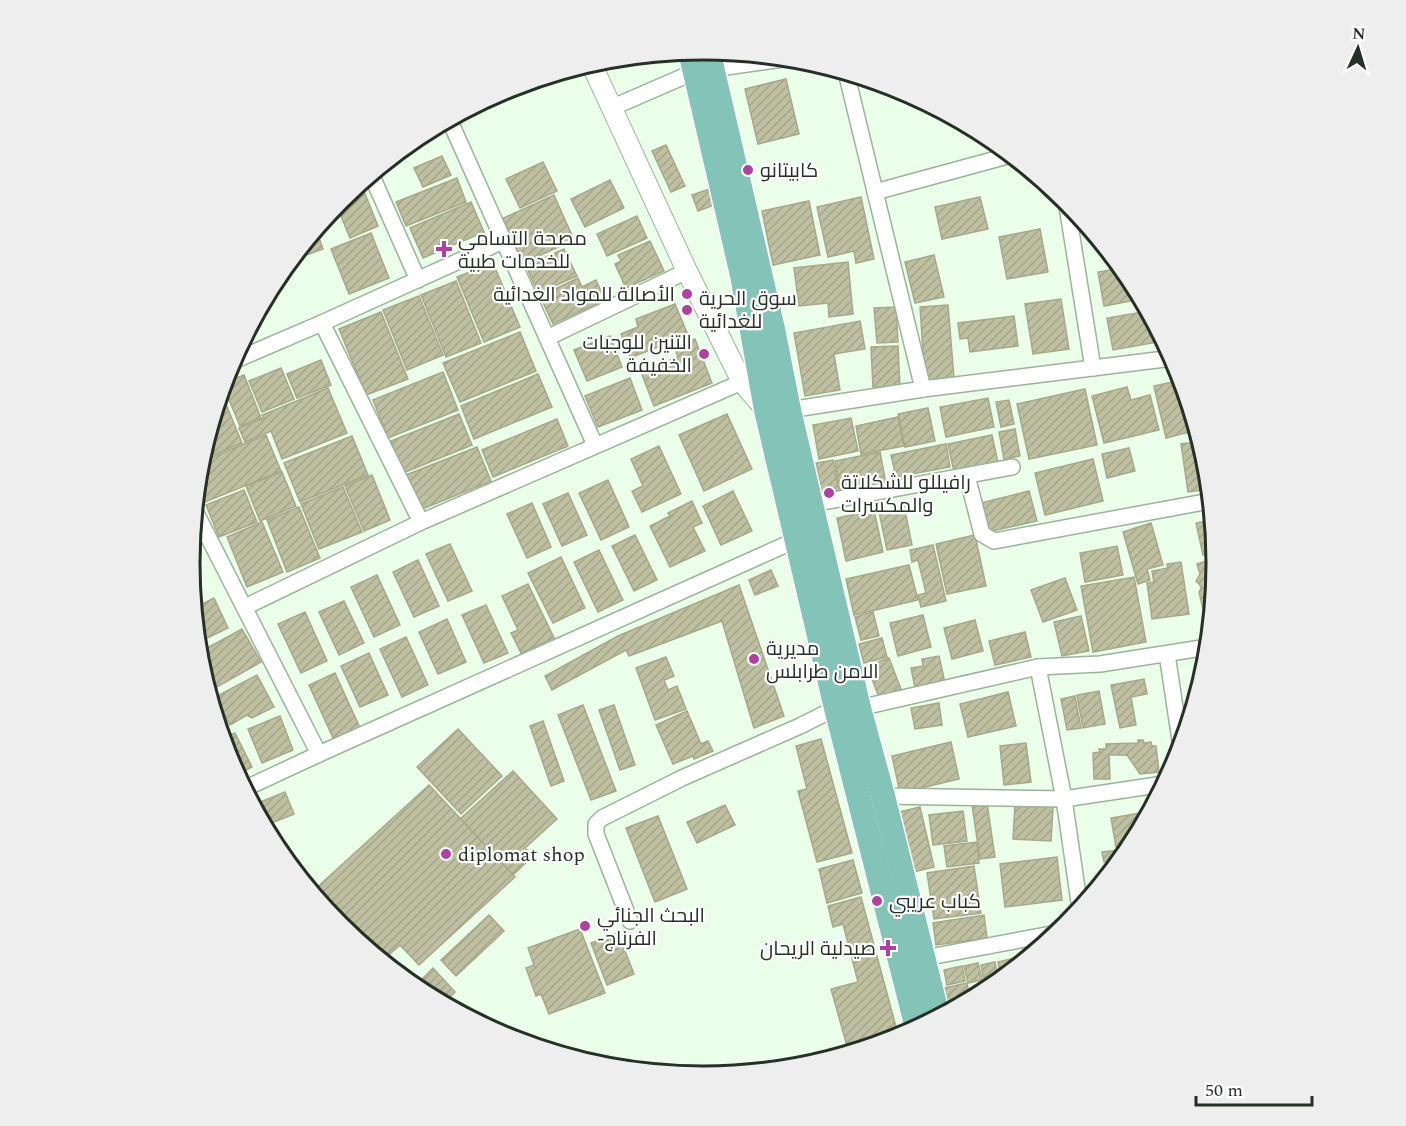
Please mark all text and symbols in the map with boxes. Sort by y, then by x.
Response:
north arrow [1328,18,1388,78]
text: N [1352,22,1366,46]
place label: كابيتانو [760,156,818,186]
marker: كابيتانو [741,163,755,177]
place label: مصحة التسامي للخدمات طبية [458,224,587,277]
marker: مصحة التسامي للخدمات طبية [435,240,453,258]
place label: الأصالة للمواد الغدائية [493,280,675,310]
place label: سوق الحرية للغدائية [699,284,797,337]
marker: الأصالة للمواد الغدائية [680,287,694,301]
marker: سوق الحرية للغدائية [680,303,694,317]
place label: التنين للوجبات الخفيفة [583,328,692,381]
marker: التنين للوجبات الخفيفة [697,347,711,361]
place label: رافيللو للشكلاتة والمكسرات [841,468,971,521]
marker: رافيللو للشكلاتة والمكسرات [822,486,836,500]
place label: مديرية الامن طرابلس [766,634,879,687]
marker: مديرية الامن طرابلس [747,652,761,666]
place label: diplomat shop [458,840,585,870]
marker: diplomat shop [439,847,453,861]
place label: كباب عريبي [889,887,981,917]
marker: كباب عريبي [870,894,884,908]
place label: البحث الجنائي -الفرناج [597,901,705,954]
marker: البحث الجنائي -الفرناج [578,919,592,933]
place label: صيدلية الريحان [760,934,876,964]
marker: صيدلية الريحان [881,941,895,955]
scale bar [1196,1069,1312,1107]
text: 50 m [1205,1077,1243,1104]

